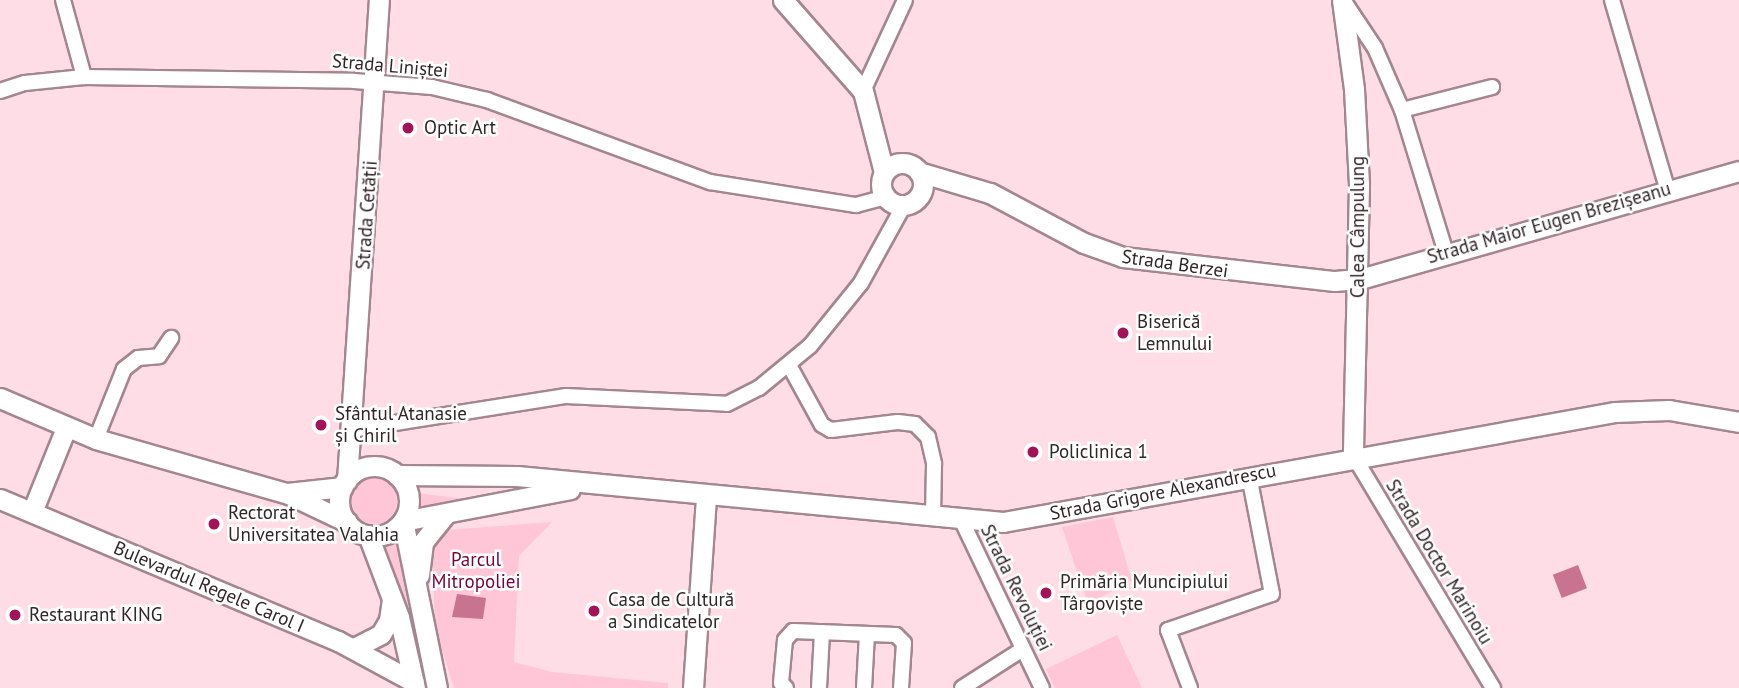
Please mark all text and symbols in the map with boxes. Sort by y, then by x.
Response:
street label: Strada Liniștei [331,50,449,82]
place label: Optic Art [424,117,497,139]
marker: Optic Art [398,118,418,138]
street label: Calea Câmpulung [1347,156,1369,298]
street label: Strada Cetății [352,160,382,270]
street label: Strada Maior Eugen Brezișeanu [1425,177,1673,269]
street label: Strada Berzei [1120,245,1230,283]
place label: Biserică Lemnului [1137,311,1212,355]
marker: Biserică Lemnului [1115,325,1131,341]
place label: Sfântul Atanasie și Chiril [335,403,468,447]
marker: Sfântul Atanasie și Chiril [313,417,329,433]
place label: Policlinica 1 [1049,441,1148,463]
marker: Policlinica 1 [1023,442,1043,462]
street label: Strada Grigore Alexandrescu [1048,459,1278,525]
street label: Strada Doctor Marinoiu [1381,475,1497,649]
place label: Rectorat Universitatea Valahia [228,502,399,546]
marker: Rectorat Universitatea Valahia [206,516,222,532]
street label: Strada Revoluției [976,521,1056,655]
street label: Bulevardul Regele Carol I [110,536,308,638]
park label: Parcul Mitropoliei [431,549,521,593]
place label: Primăria Muncipiului Târgoviște [1060,571,1228,615]
marker: Primăria Muncipiului Târgoviște [1038,585,1054,601]
place label: Casa de Cultură a Sindicatelor [608,589,734,633]
marker: Casa de Cultură a Sindicatelor [586,603,602,619]
place label: Restaurant KING [29,604,162,626]
marker: Restaurant KING [7,607,23,623]

